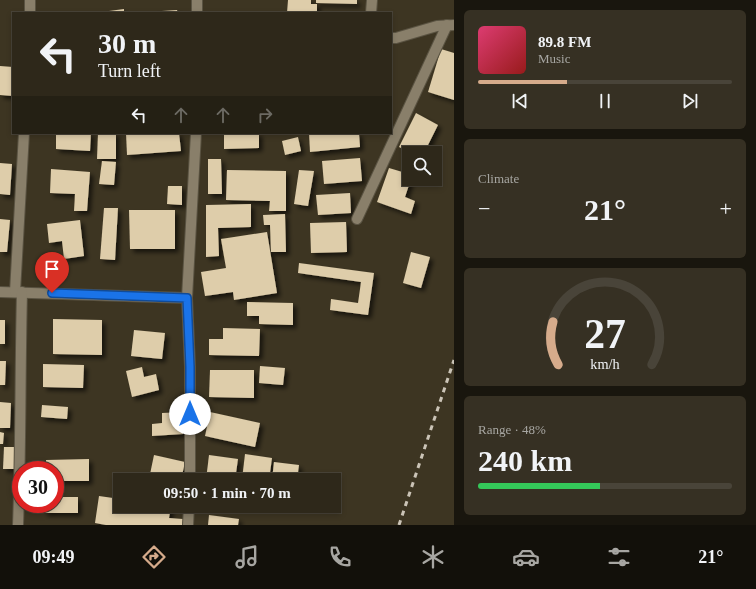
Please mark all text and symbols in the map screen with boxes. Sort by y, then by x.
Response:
icon: left [32,28,84,80]
text: 30 m [98,28,156,59]
text: 89.8 FM [538,34,591,50]
text: Music [538,51,571,66]
text: Turn left [98,61,161,81]
icon: previous [509,90,531,112]
icon: pause [594,90,616,112]
icon: next [679,90,701,112]
icon: left [128,104,150,126]
icon: ahead [170,104,192,126]
icon: ahead [212,104,234,126]
icon: right [254,104,276,126]
map controls [402,146,442,186]
button: search [402,146,442,186]
text: Climate [478,171,519,186]
text: 21° [584,193,626,226]
text: − [478,196,490,221]
text: + [720,196,732,221]
pin [35,252,69,293]
icon: arrive [41,258,63,280]
text: 27 [584,311,626,357]
text: km/h [590,355,620,371]
position arrow [169,393,211,435]
text: Range · 48% [478,422,546,437]
text: 240 km [478,444,572,477]
speed limit sign: 30 [12,461,64,513]
text: 09:50 · 1 min · 70 m [163,485,291,501]
icon: directions [140,543,168,571]
icon: music [233,543,261,571]
icon: phone [326,543,354,571]
icon: climate [419,543,447,571]
icon: car [512,543,540,571]
icon: filters [605,543,633,571]
text: 09:49 [33,547,75,567]
text: 21° [698,547,723,567]

